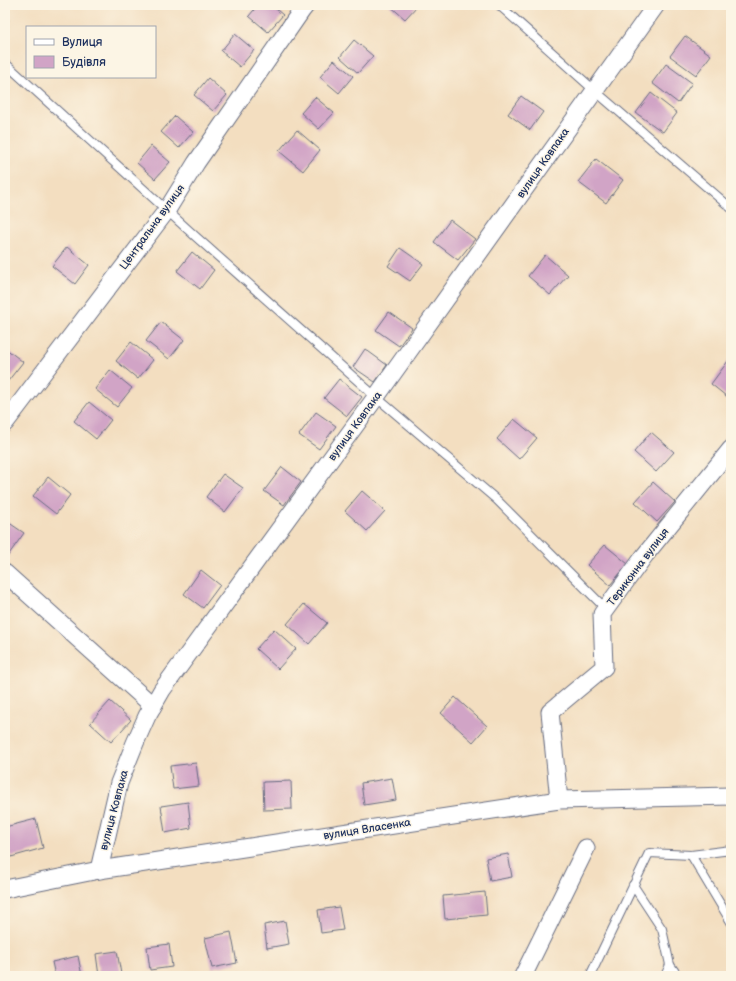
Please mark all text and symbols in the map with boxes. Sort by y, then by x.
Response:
legend [26,26,156,78]
text: Вулиця [62,35,103,50]
text: Будівля [62,55,106,70]
street label: вулиця Ковпака [514,125,572,200]
street label: Центральна вулиця [117,182,187,272]
street label: вулиця Ковпака [326,388,385,463]
street label: Териконна вулиця [605,526,671,608]
street label: вулиця Ковпака [97,768,131,851]
street label: вулиця Власенка [322,816,412,842]

